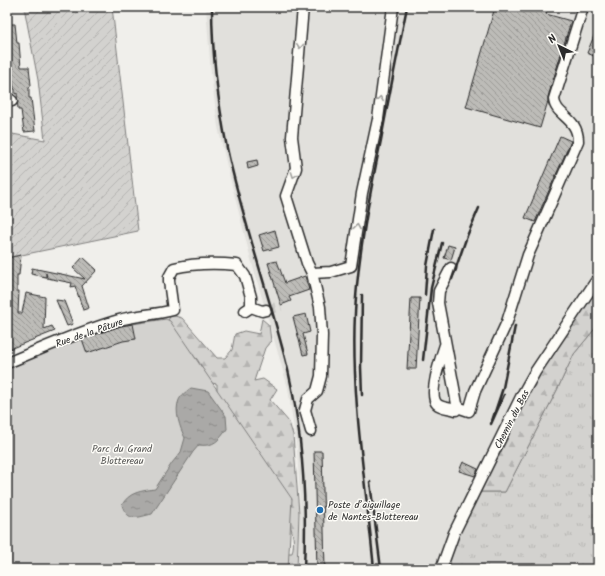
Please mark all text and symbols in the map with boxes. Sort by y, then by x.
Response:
north arrow [539,26,579,66]
text: N [544,30,562,48]
one-way arrow [295,43,304,49]
one-way arrow [375,96,384,102]
one-way arrow [290,171,298,178]
one-way arrow [352,224,361,230]
street label: Rue de la Pâture [53,314,126,352]
street label: Chemin du Bas [490,386,534,452]
park label: Parc du Grand Blottereau [92,441,153,469]
place label: Poste d’aiguillage de Nantes-Blottereau [328,497,419,525]
marker: Poste d’aiguillage de Nantes-Blottereau [315,505,325,515]

